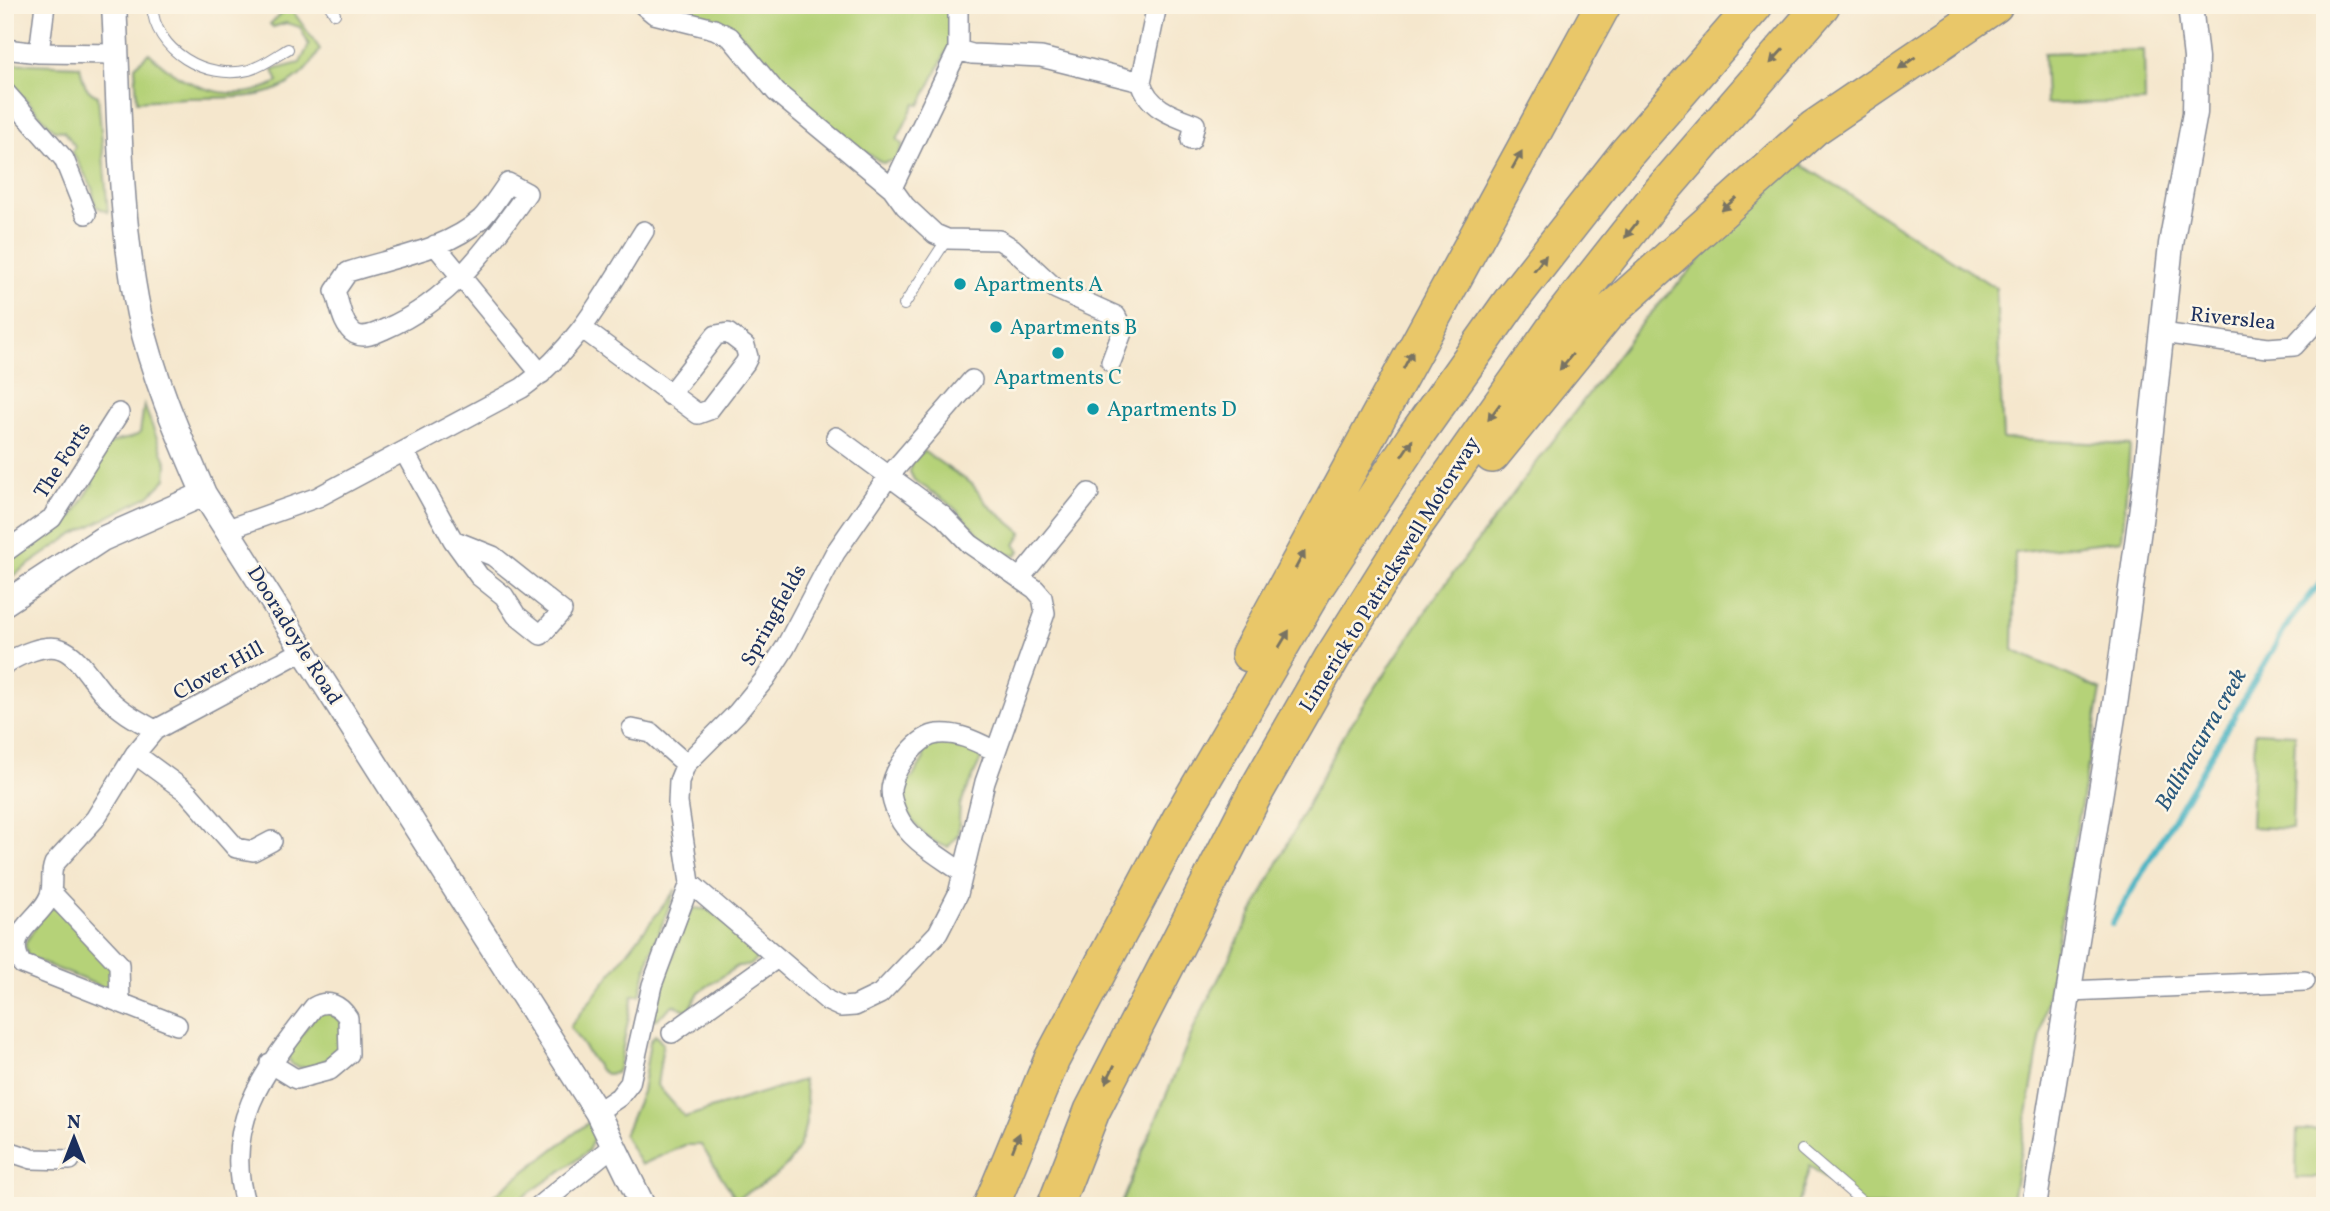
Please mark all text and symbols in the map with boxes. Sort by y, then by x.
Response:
one-way arrow [1769,47,1785,64]
one-way arrow [1898,56,1917,69]
one-way arrow [1511,150,1523,170]
one-way arrow [1720,196,1738,212]
one-way arrow [1624,221,1638,239]
one-way arrow [1533,255,1548,273]
place label: Apartments A [974,271,1103,300]
marker: Apartments A [952,276,968,292]
street label: Riverslea [2189,301,2277,338]
place label: Apartments B [1010,314,1137,343]
marker: Apartments B [988,319,1004,335]
marker: Apartments C [1050,345,1066,361]
one-way arrow [1402,350,1414,369]
one-way arrow [1559,353,1574,371]
place label: Apartments C [994,364,1122,393]
place label: Apartments D [1107,396,1237,425]
marker: Apartments D [1085,401,1101,417]
one-way arrow [1487,403,1501,421]
street label: The Forts [28,417,99,505]
street label: Limerick to Patrickswell Motorway [1293,431,1488,718]
one-way arrow [1400,439,1414,457]
one-way arrow [1294,550,1306,570]
street label: Springfields [734,560,814,672]
street label: Dooradoyle Road [239,561,348,711]
one-way arrow [1278,630,1291,649]
street label: Clover Hill [168,635,269,708]
water label: Ballinacurra creek [2148,662,2256,817]
one-way arrow [1105,1065,1117,1085]
north arrow [38,1102,108,1172]
text: N [67,1110,81,1136]
one-way arrow [1010,1131,1021,1152]

